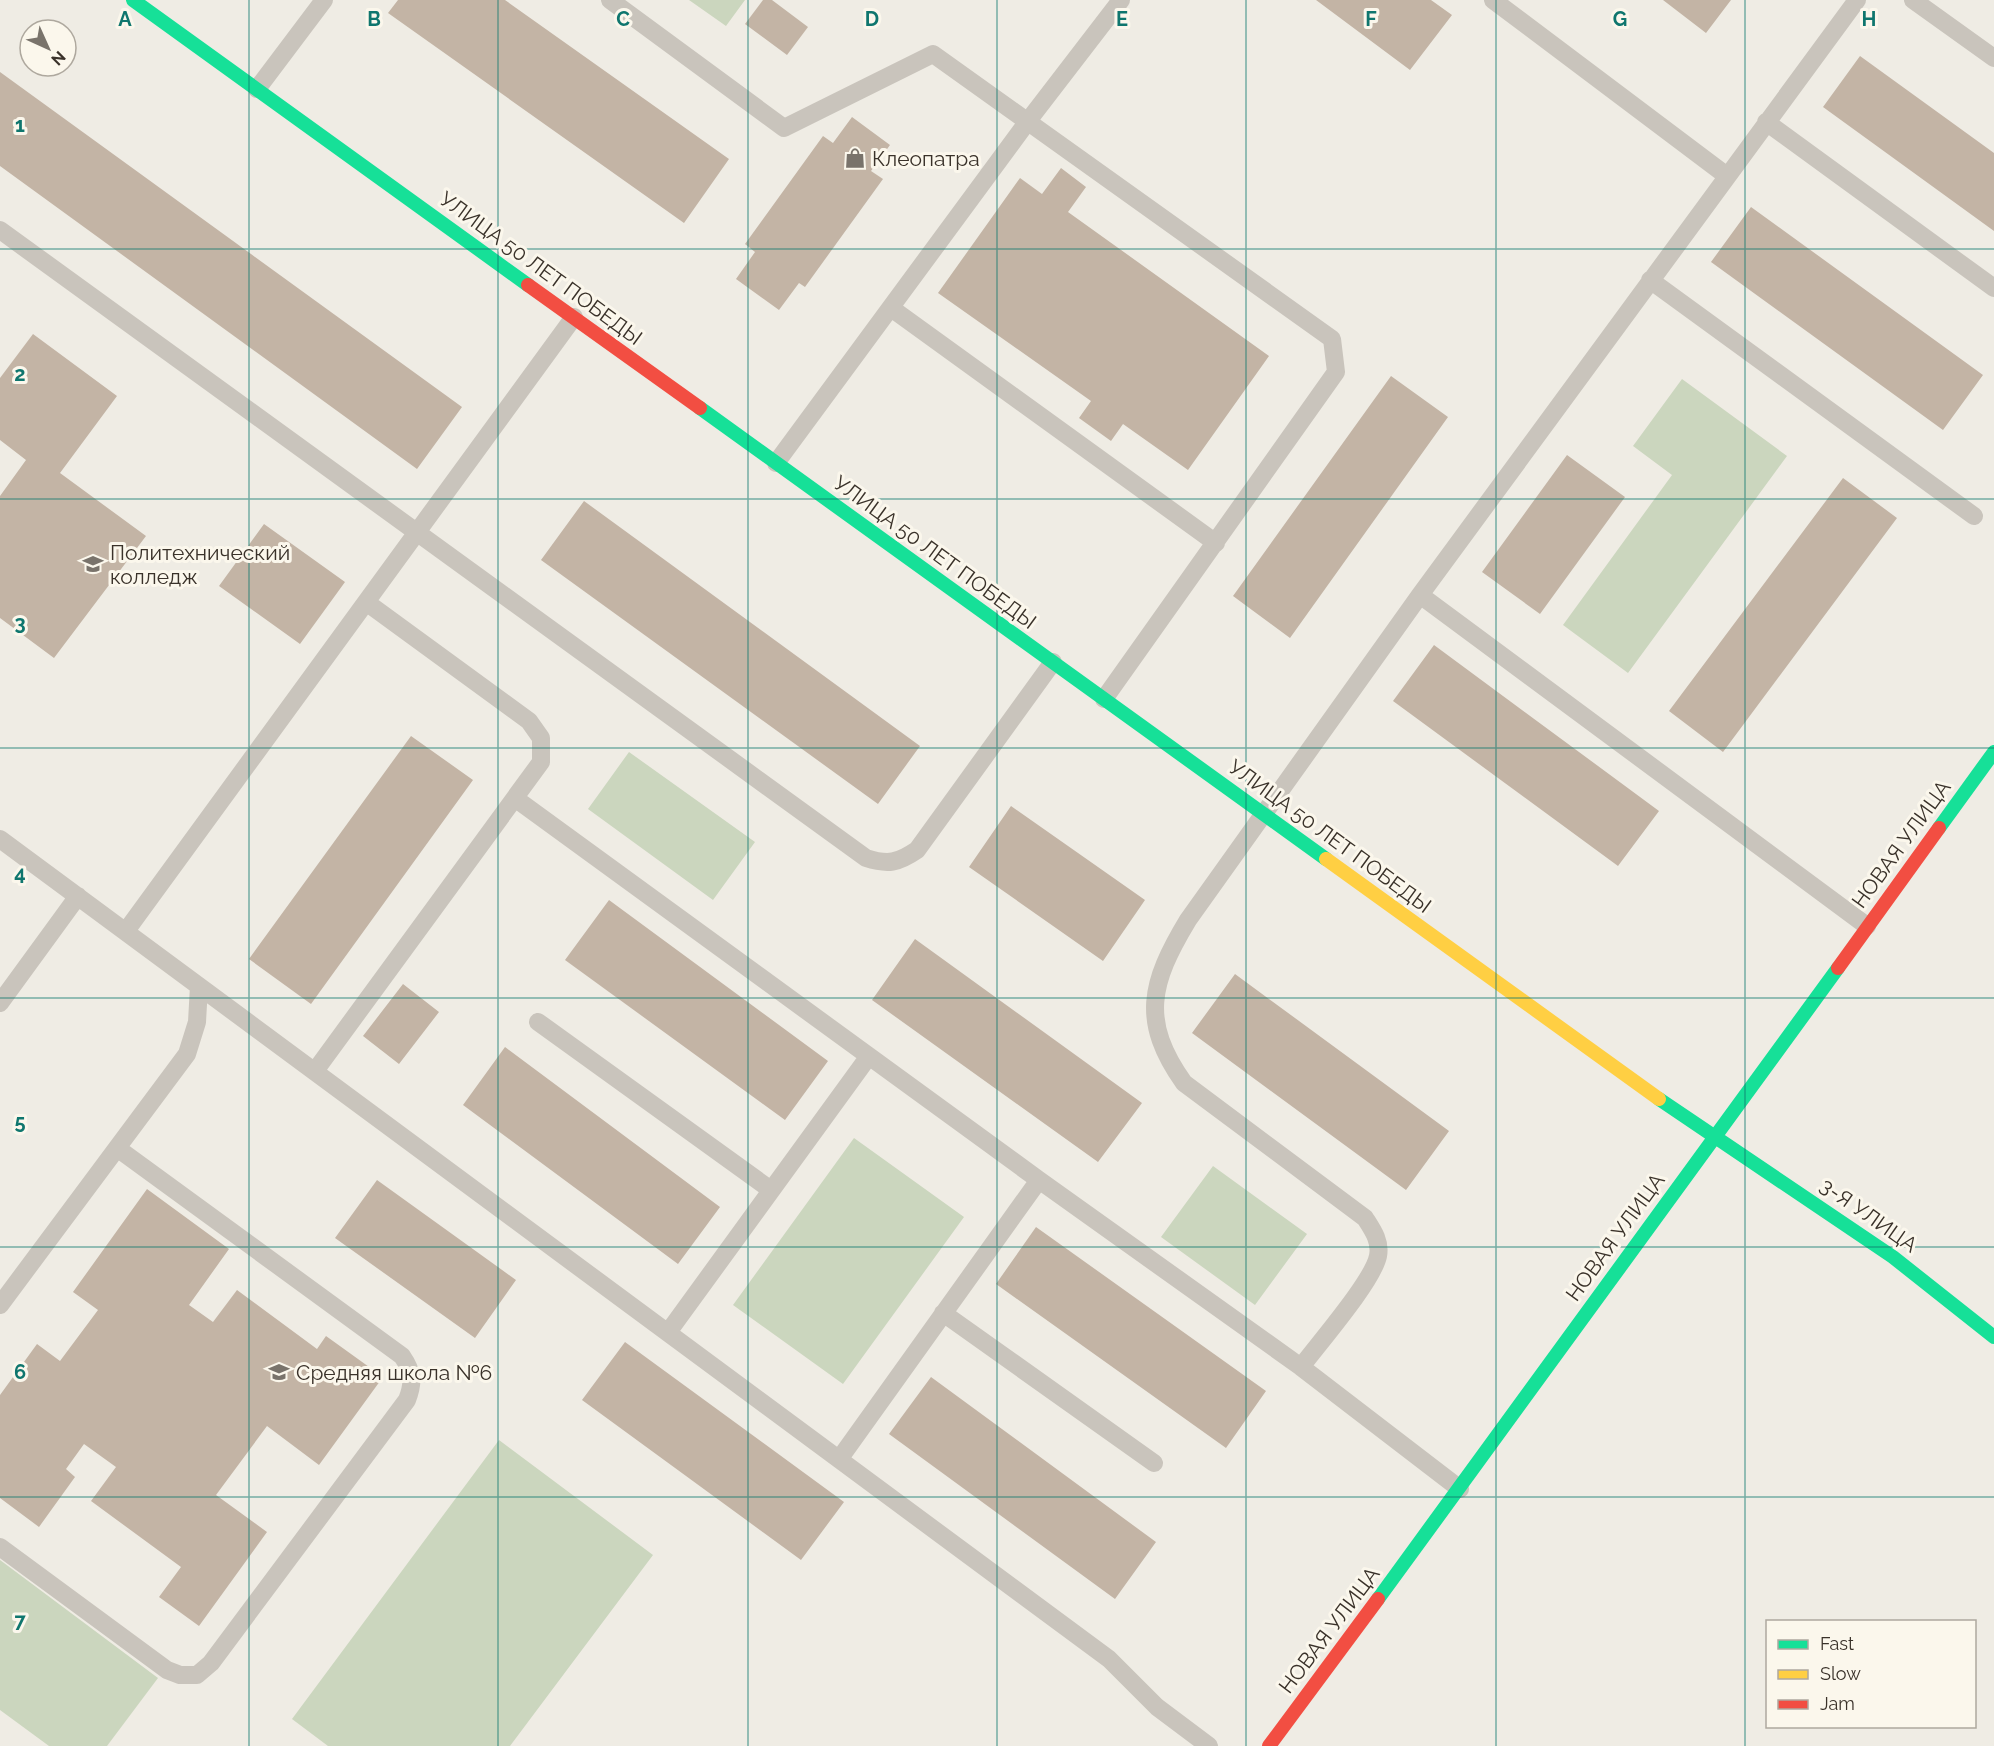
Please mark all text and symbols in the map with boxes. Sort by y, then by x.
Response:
text: A [118,7,132,31]
text: B [367,7,381,31]
text: C [616,7,630,31]
text: D [865,7,879,31]
text: E [1116,7,1128,31]
text: F [1365,7,1377,31]
text: G [1613,7,1627,31]
text: H [1862,7,1876,31]
north arrow [18,18,78,78]
text: N [47,47,69,69]
text: 1 [15,113,25,137]
shop icon: Клеопатра [843,146,867,170]
place label: Клеопатра [872,146,980,171]
street label: УЛИЦА 50 ЛЕТ ПОБЕДЫ [435,186,647,350]
text: 2 [14,362,26,386]
street label: УЛИЦА 50 ЛЕТ ПОБЕДЫ [829,470,1041,634]
place label: Политехнический колледж [110,540,290,589]
school or university icon: Политехнический колледж [81,552,105,576]
text: 3 [14,611,26,635]
street label: УЛИЦА 50 ЛЕТ ПОБЕДЫ [1224,754,1436,918]
street label: НОВАЯ УЛИЦА [1846,775,1956,913]
text: 4 [14,861,26,885]
text: 5 [14,1110,26,1134]
street label: НОВАЯ УЛИЦА [1560,1168,1670,1306]
street label: 3-Я УЛИЦА [1816,1172,1922,1258]
text: 6 [14,1360,26,1384]
school or university icon: Средняя школа №6 [267,1360,291,1384]
place label: Средняя школа №6 [296,1360,492,1385]
street label: НОВАЯ УЛИЦА [1273,1562,1385,1698]
text: 7 [14,1609,26,1633]
legend [1766,1620,1976,1728]
text: Fast [1820,1633,1854,1654]
text: Slow [1820,1663,1861,1684]
text: Jam [1820,1693,1855,1714]

